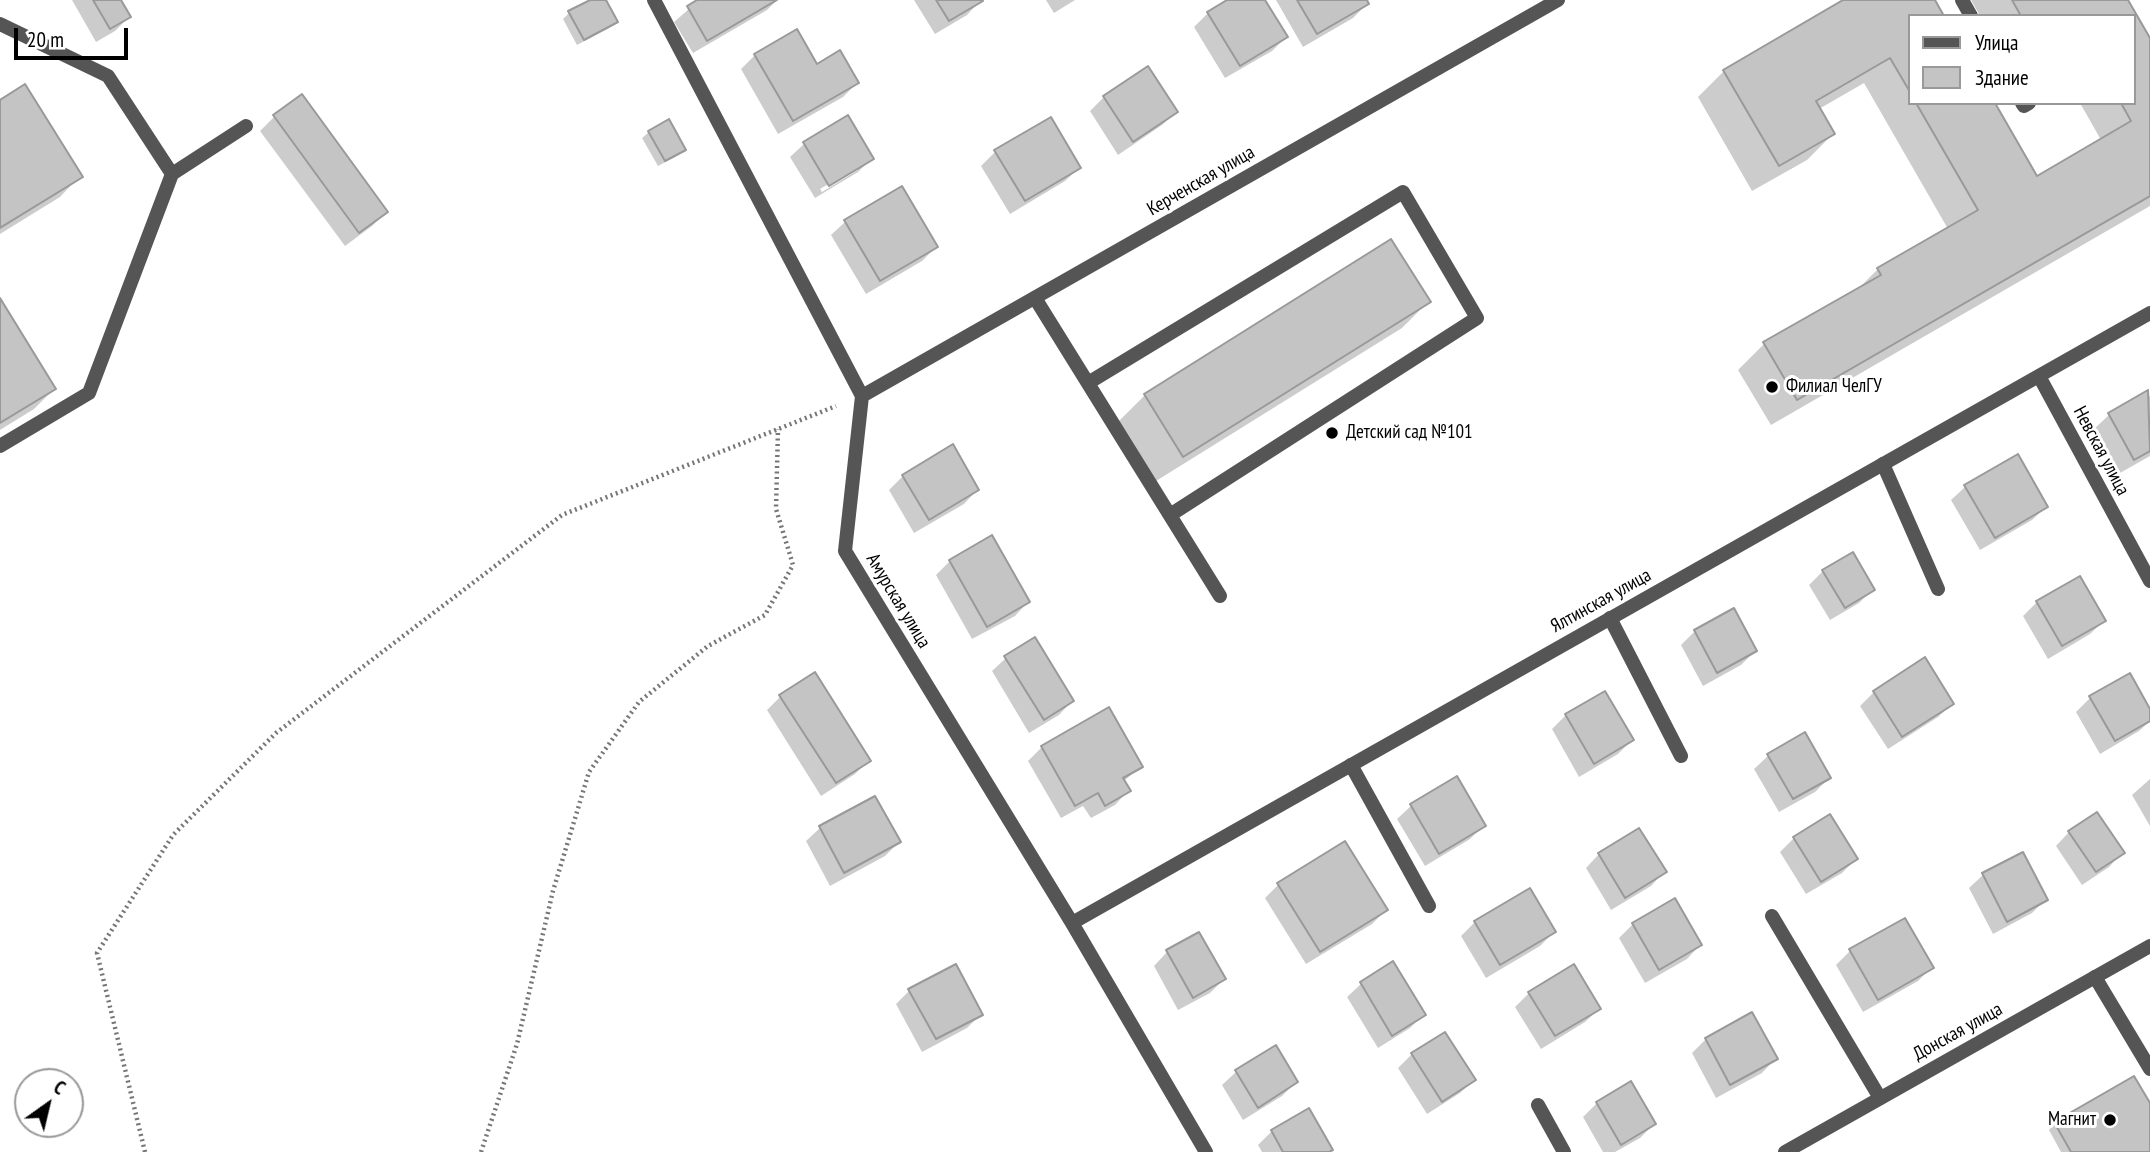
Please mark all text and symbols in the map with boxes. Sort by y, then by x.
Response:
scale bar [18,14,131,58]
legend [1909,14,2136,105]
text: 20 m [27,26,64,53]
text: Улица [1975,29,2018,56]
text: Здание [1975,64,2029,91]
street label: Керченская улица [1143,141,1259,221]
place label: Филиал ЧелГУ [1786,376,1882,398]
marker: Филиал ЧелГУ [1764,379,1780,395]
street label: Невская улица [2068,402,2134,500]
place label: Детский сад №101 [1346,422,1473,444]
marker: Детский сад №101 [1324,425,1340,441]
street label: Амурская улица [861,550,935,652]
street label: Ялтинская улица [1547,564,1655,638]
street label: Донская улица [1909,998,2007,1066]
north arrow [14,1068,84,1138]
text: С [49,1075,70,1100]
place label: Магнит [2048,1109,2096,1131]
marker: Магнит [2102,1112,2118,1128]

